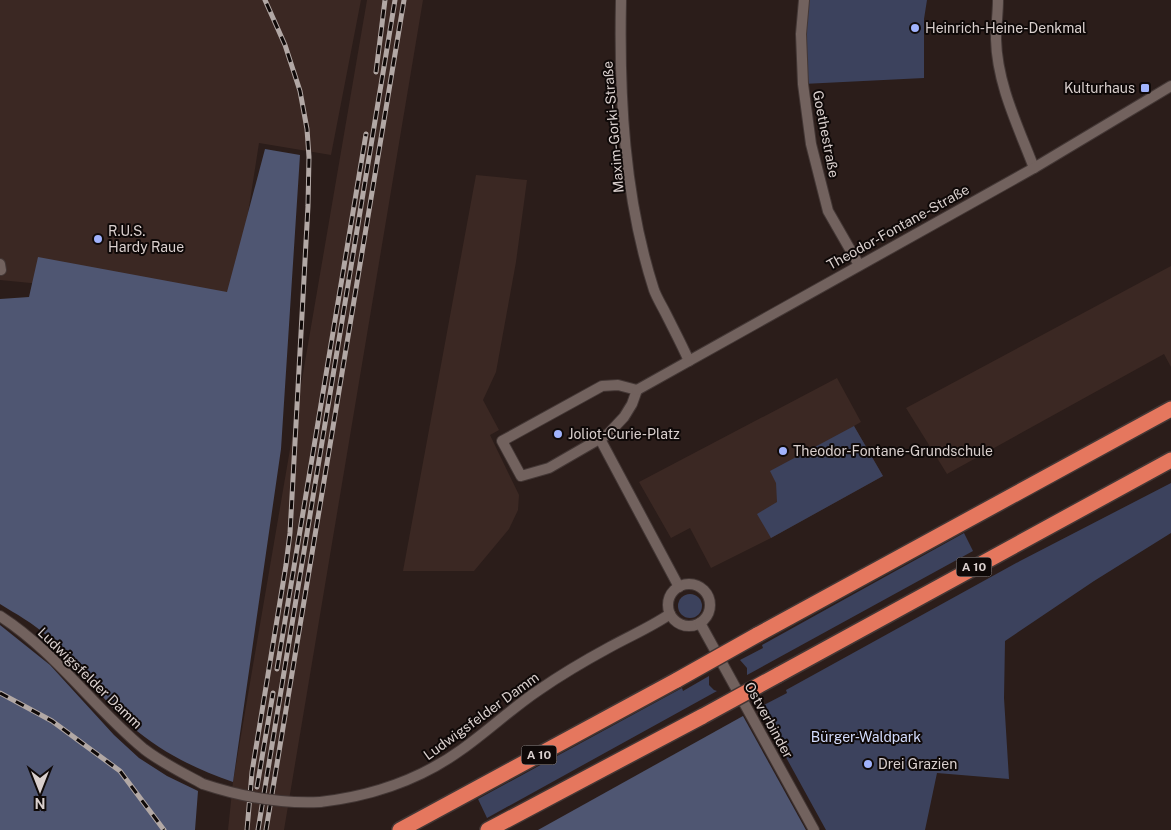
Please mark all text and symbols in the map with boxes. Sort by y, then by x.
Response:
place label: Heinrich-Heine-Denkmal [925,20,1086,36]
marker: Heinrich-Heine-Denkmal [909,22,921,34]
street label: Maxim-Gorki-Straße [599,60,627,194]
place label: Kulturhaus [1064,80,1135,96]
marker: Kulturhaus [1139,82,1151,94]
street label: Goethestraße [810,89,842,179]
street label: Theodor-Fontane-Straße [824,181,972,273]
place label: R.U.S. Hardy Raue [108,223,184,255]
marker: R.U.S. Hardy Raue [92,233,104,245]
place label: Joliot-Curie-Platz [568,426,680,442]
marker: Joliot-Curie-Platz [552,428,564,440]
place label: Theodor-Fontane-Grundschule [793,443,993,459]
marker: Theodor-Fontane-Grundschule [777,445,789,457]
road number: A 10 [956,558,992,576]
street label: Ludwigsfelder Damm [35,624,145,732]
street label: Ludwigsfelder Damm [420,669,542,763]
street label: Ostverbinder [741,679,797,761]
park label: Bürger-Waldpark [811,729,921,745]
road number: A 10 [522,746,556,764]
place label: Drei Grazien [878,756,957,772]
marker: Drei Grazien [862,758,874,770]
north arrow [15,765,65,815]
text: N [35,795,45,811]

